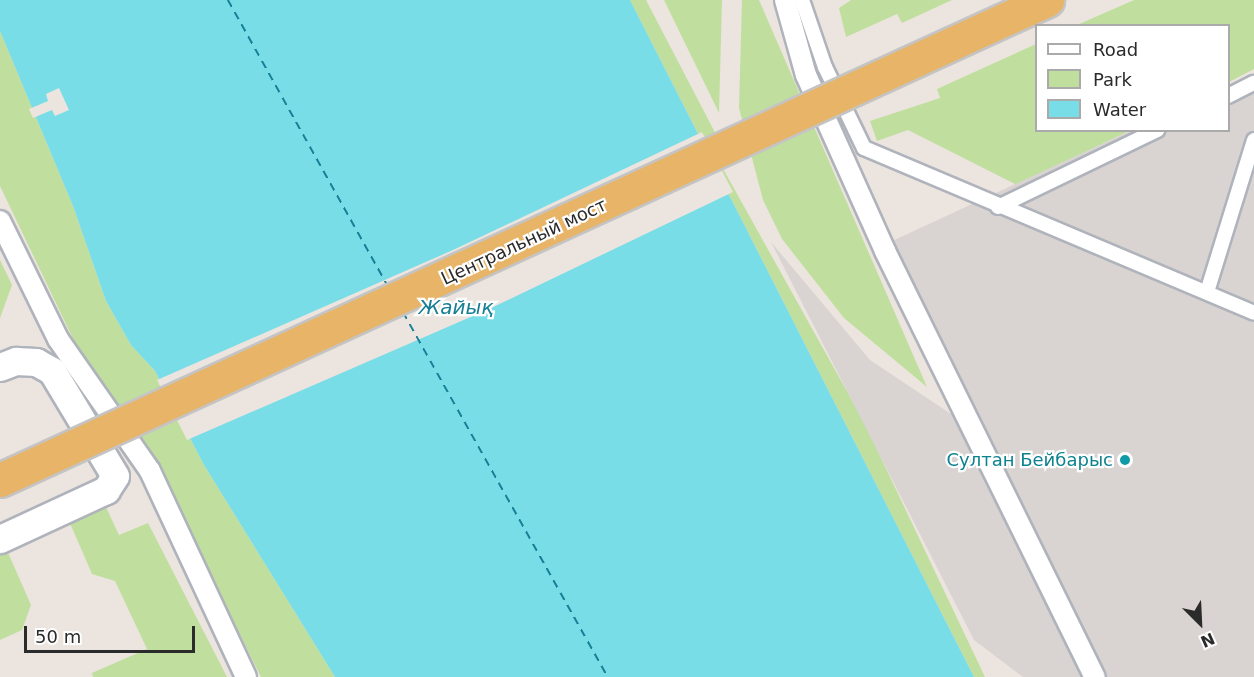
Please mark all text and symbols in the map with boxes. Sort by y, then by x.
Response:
legend [1035,24,1230,132]
text: Road [1093,39,1138,60]
text: Park [1093,69,1132,90]
text: Water [1093,99,1146,120]
street label: Центральный мост [438,194,610,290]
water label: Жайық [419,295,493,319]
place label: Султан Бейбарыс [946,449,1113,471]
marker: Султан Бейбарыс [1118,453,1132,467]
north arrow [1170,593,1230,653]
scale bar [27,614,198,652]
text: 50 m [35,626,81,647]
text: N [1198,628,1218,651]

